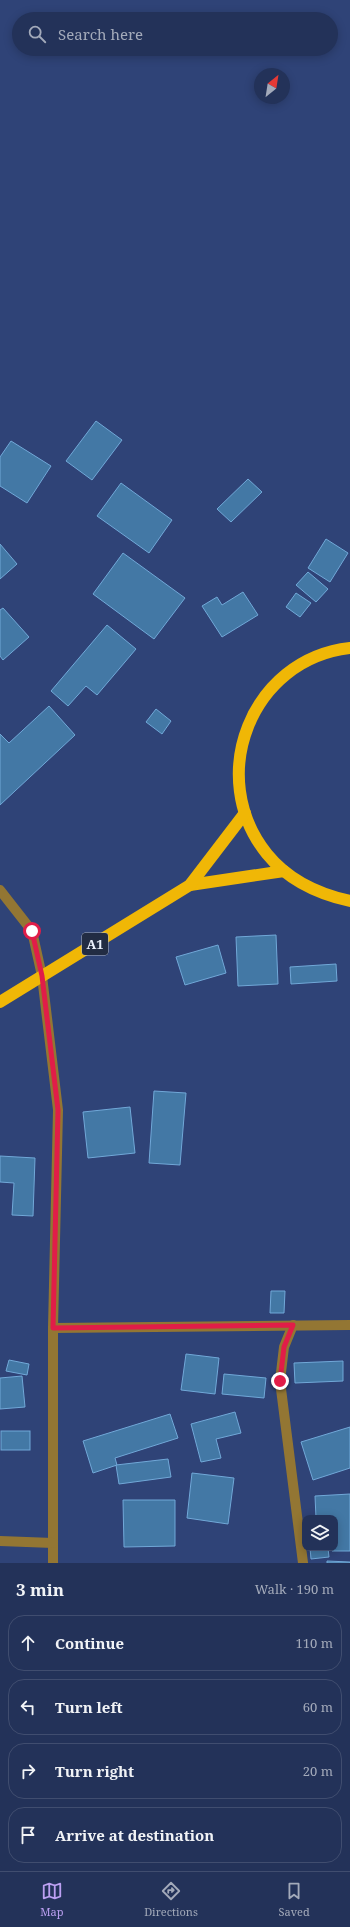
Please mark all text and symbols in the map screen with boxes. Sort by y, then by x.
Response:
search box [12,12,338,56]
icon: search [26,23,48,45]
text: Search here [58,24,143,44]
north arrow [254,68,290,104]
route start [23,922,41,940]
road number: A1 [82,933,108,955]
route end [271,1372,289,1390]
map controls [302,1515,338,1551]
button: layers [302,1515,338,1551]
text: 3 min [16,1578,64,1601]
text: Walk · 190 m [255,1580,334,1598]
icon: ahead [17,1632,39,1654]
text: Continue [55,1633,124,1653]
text: 110 m [296,1634,333,1652]
icon: left [17,1696,39,1718]
text: Turn left [55,1697,123,1717]
text: 60 m [303,1698,333,1716]
icon: right [17,1760,39,1782]
text: Turn right [55,1761,134,1781]
text: 20 m [303,1762,333,1780]
icon: arrive [17,1824,39,1846]
text: Arrive at destination [55,1825,214,1845]
tab: Map [40,1880,64,1919]
tab: Directions [144,1880,198,1919]
tab: Saved [279,1880,310,1919]

